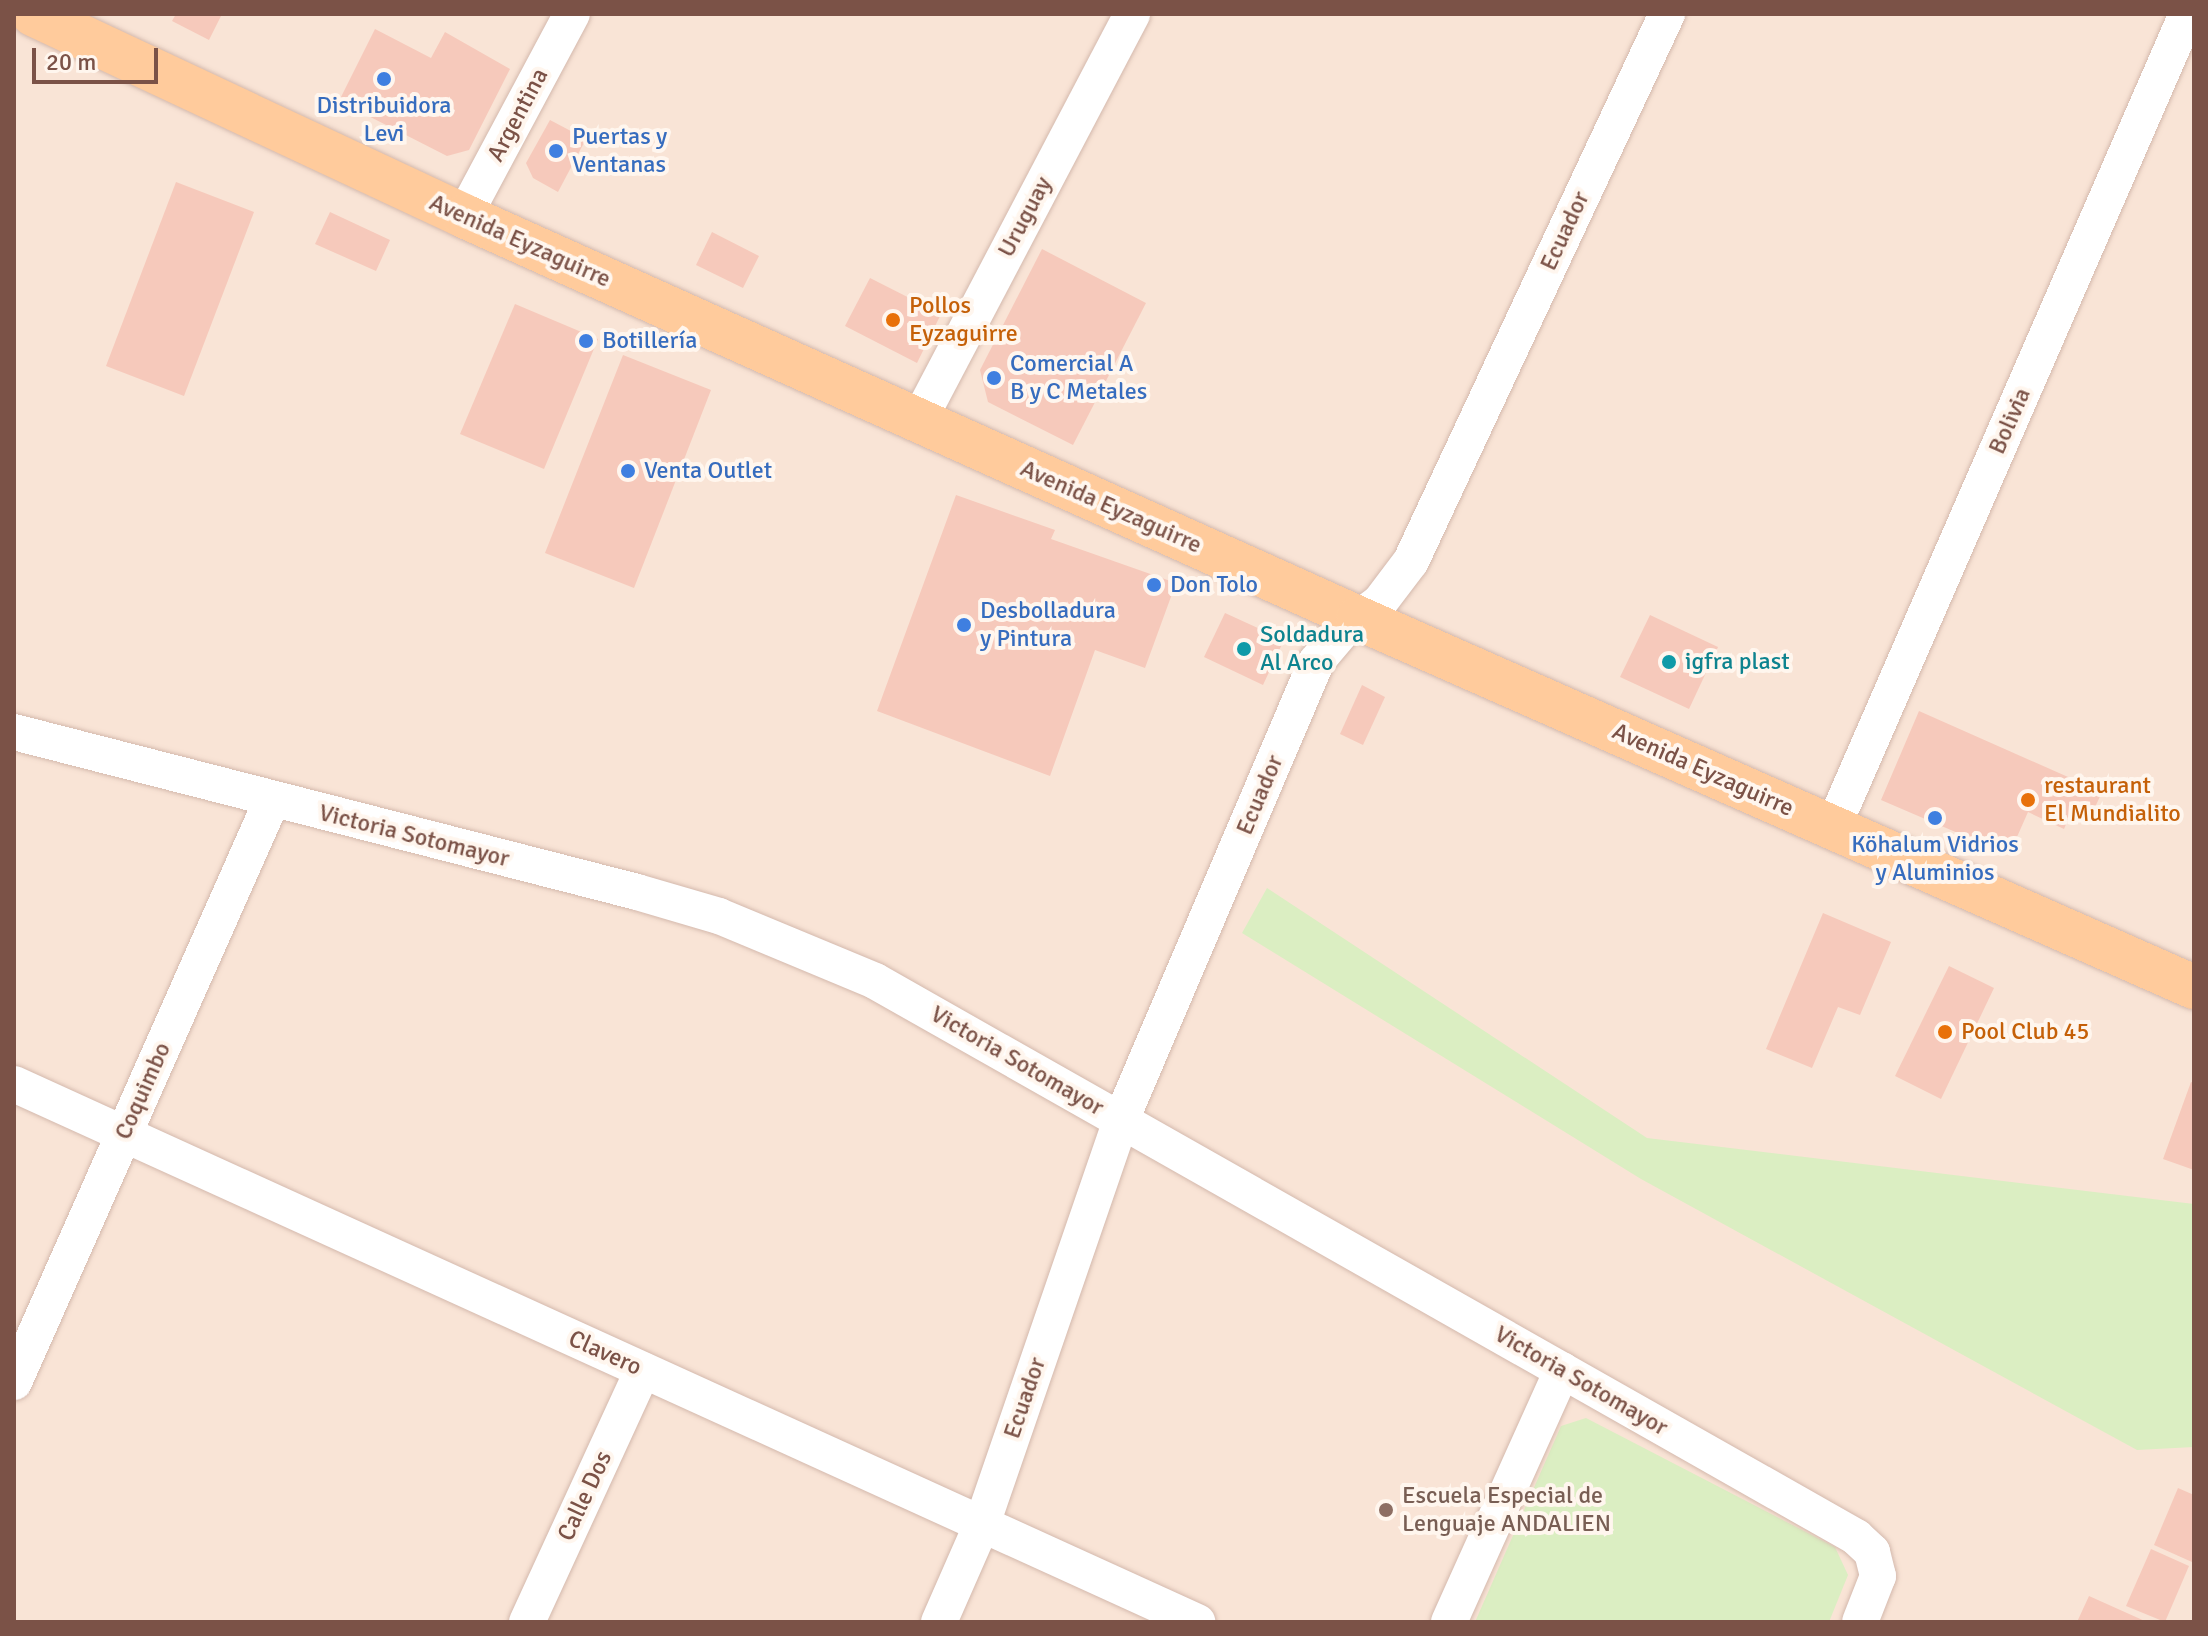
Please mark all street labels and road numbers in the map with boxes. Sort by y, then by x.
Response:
street label: Argentina [481,63,555,167]
street label: Uruguay [992,172,1058,262]
street label: Ecuador [1534,187,1596,275]
street label: Avenida Eyzaguirre [425,188,615,294]
street label: Bolivia [1983,383,2037,459]
street label: Avenida Eyzaguirre [1016,454,1206,560]
street label: Avenida Eyzaguirre [1608,717,1798,823]
street label: Ecuador [1230,751,1290,839]
street label: Victoria Sotomayor [316,798,512,874]
street label: Victoria Sotomayor [925,1000,1109,1122]
street label: Coquimbo [109,1038,177,1144]
street label: Victoria Sotomayor [1489,1320,1673,1442]
street label: Clavero [564,1324,646,1382]
street label: Ecuador [998,1354,1052,1442]
street label: Calle Dos [552,1446,618,1546]

